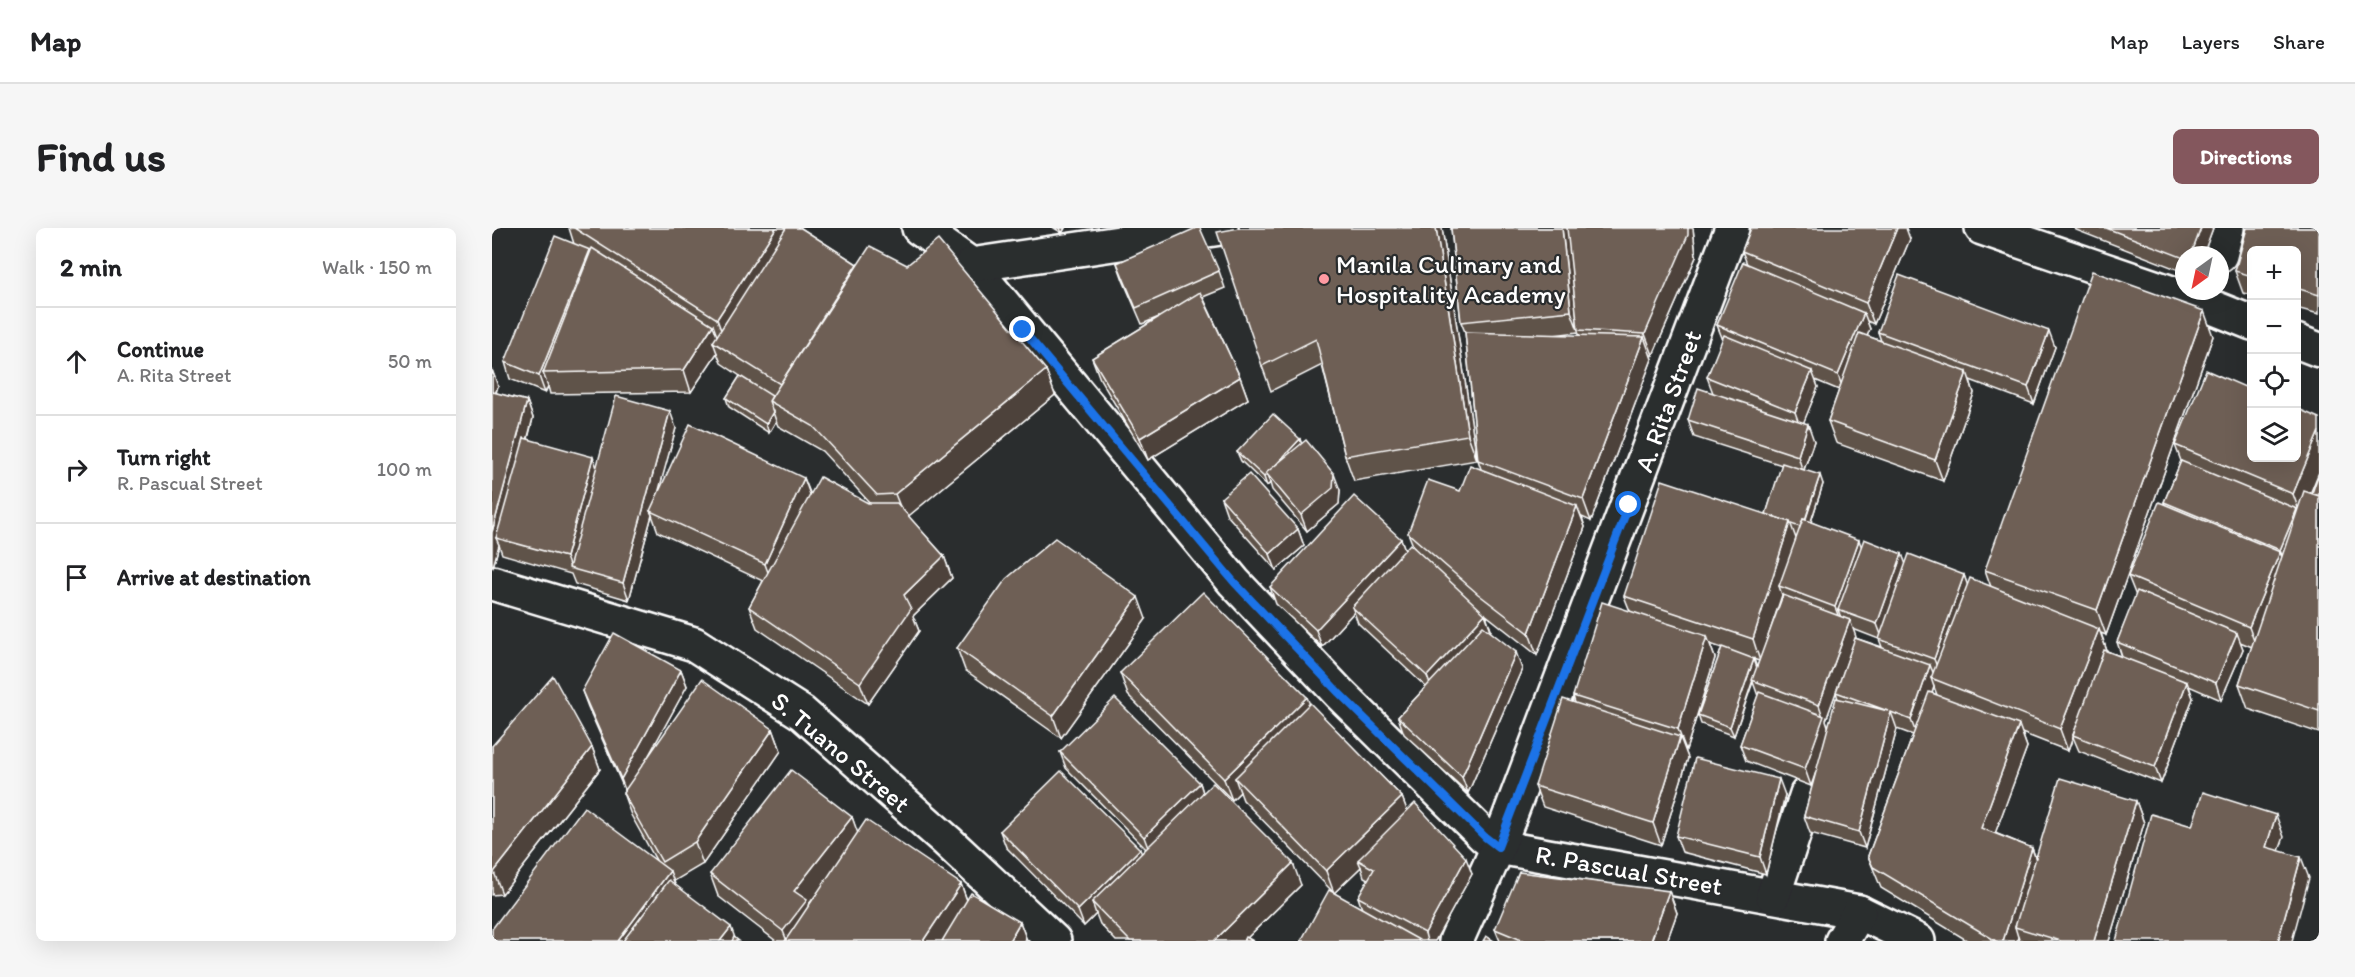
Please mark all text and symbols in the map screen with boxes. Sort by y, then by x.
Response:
text: Map [30,24,81,58]
text: Map [2110,29,2149,54]
text: Layers [2182,29,2240,54]
text: Share [2273,29,2325,54]
button: Directions [2173,129,2319,184]
text: Find us [36,131,166,182]
north arrow [2175,246,2229,300]
map controls [2247,246,2301,462]
button: + [2247,246,2301,300]
place label: Manila Culinary and Hospitality Academy [1336,248,1566,310]
text: 2 min [60,251,122,283]
text: Walk · 150 m [322,255,432,279]
marker: Manila Culinary and Hospitality Academy [1317,272,1331,286]
button: − [2247,300,2301,354]
route end [1009,316,1035,342]
street label: A. Rita Street [1627,325,1709,477]
text: Continue [117,336,204,363]
icon: ahead [60,345,93,378]
text: 50 m [388,349,432,373]
button: locate [2247,354,2301,408]
text: A. Rita Street [117,363,232,387]
button: layers [2247,408,2301,462]
text: Turn right [117,444,211,471]
icon: right [60,453,93,486]
text: 100 m [377,457,432,481]
text: R. Pascual Street [117,471,263,495]
route start [1615,491,1641,517]
icon: arrive [60,561,93,594]
text: Arrive at destination [117,564,311,591]
street label: S. Tuano Street [765,685,917,820]
street label: R. Pascual Street [1533,838,1725,902]

